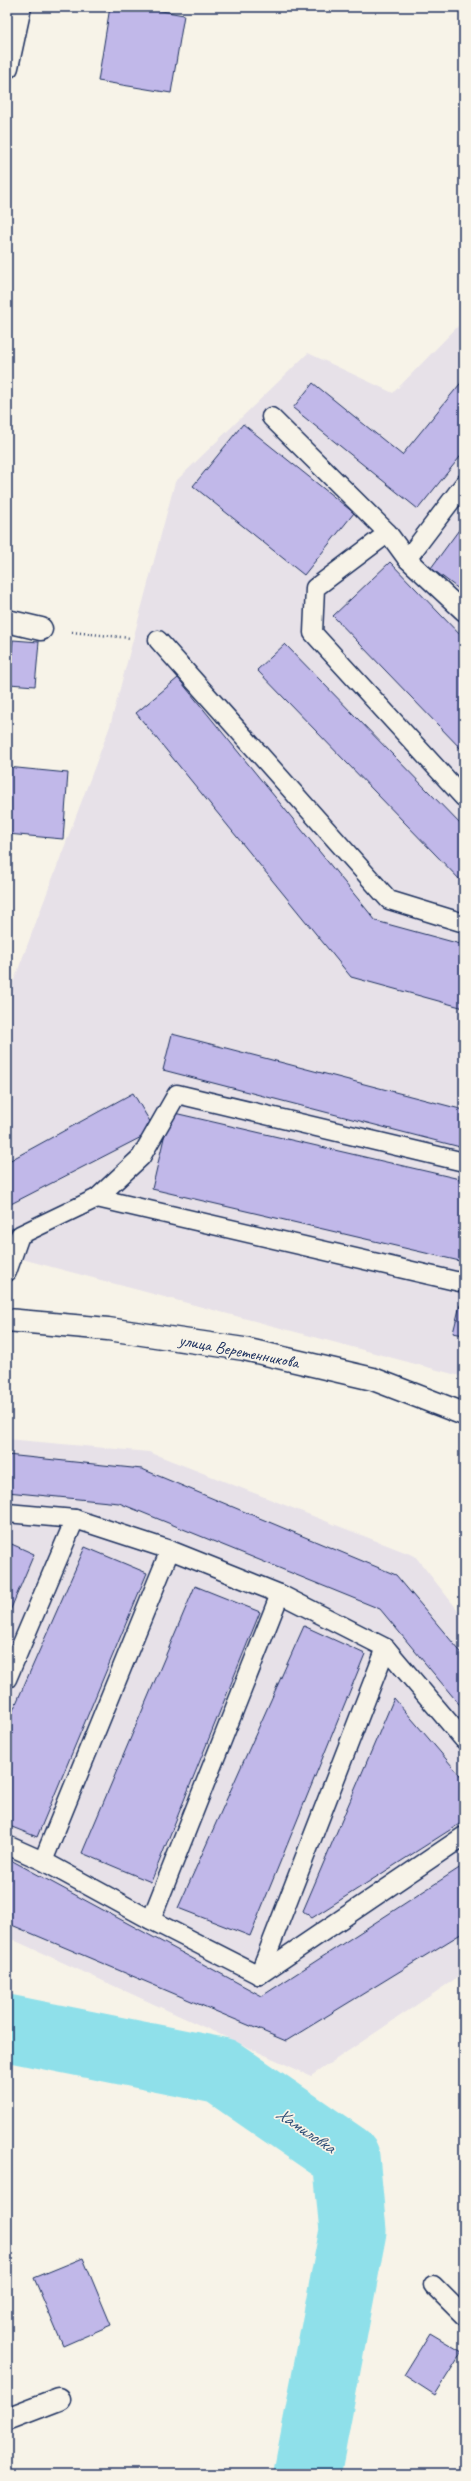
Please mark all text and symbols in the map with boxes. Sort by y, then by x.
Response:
street label: улица Веретенникова [176,1329,303,1373]
water label: Хамиловка [272,2102,342,2159]

